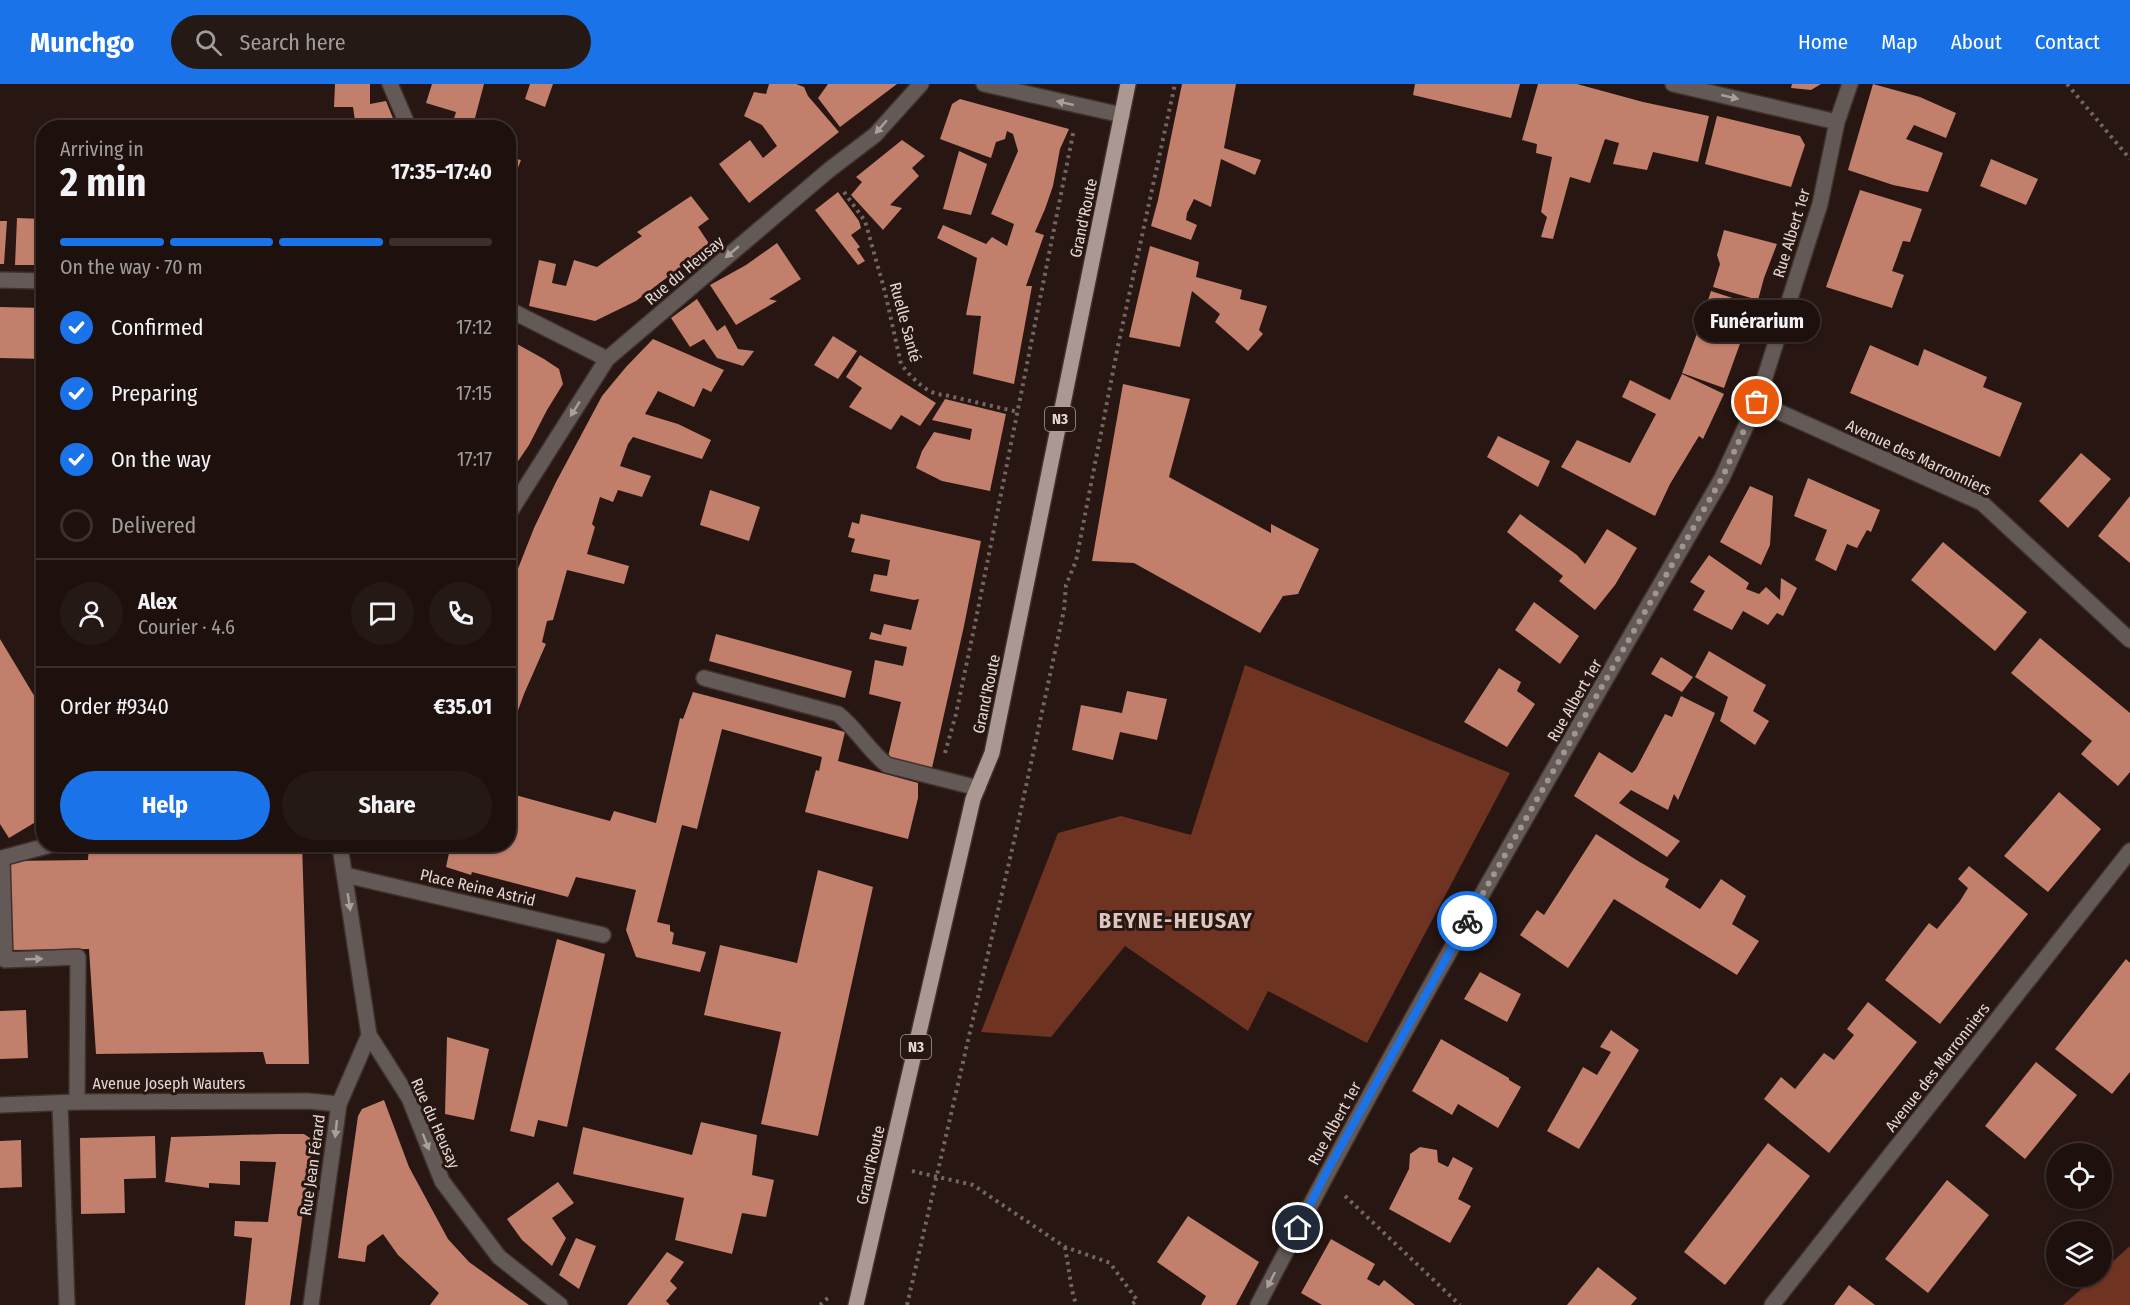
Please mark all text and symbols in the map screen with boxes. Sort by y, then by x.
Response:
search box [171,15,591,69]
text: Munchgo [30,26,135,59]
icon: search [192,26,225,59]
text: Search here [240,29,346,56]
text: Home [1798,29,1848,55]
text: Map [1881,29,1918,55]
text: About [1951,29,2002,55]
text: Contact [2035,29,2100,55]
one-way arrow [1720,93,1739,103]
one-way arrow [1056,98,1074,108]
one-way arrow [875,119,888,134]
text: Arriving in [60,137,144,161]
text: 17:35–17:40 [391,158,492,185]
text: 2 min [60,160,146,206]
street label: Grand'Route [1066,177,1101,259]
street label: Rue Albert 1er [1769,186,1814,280]
street label: Rue du Heusay [641,231,728,309]
one-way arrow [725,245,740,258]
text: On the way · 70 m [60,255,203,279]
street label: Ruelle Santé [886,280,925,364]
callout: Funérarium [1694,300,1820,342]
text: Funérarium [1710,309,1804,333]
icon: check [60,311,93,344]
text: Confirmed [111,314,204,341]
text: 17:12 [456,315,492,339]
pin [1731,376,1782,427]
icon: check [60,377,93,410]
text: Preparing [111,380,197,407]
text: 17:15 [456,381,492,405]
icon: bag [1740,385,1773,418]
one-way arrow [570,400,581,417]
road number: N3 [1045,407,1075,431]
street label: Avenue des Marronniers [1843,415,1995,500]
icon: check [60,443,93,476]
text: On the way [111,446,211,473]
text: 17:17 [457,447,492,471]
text: Delivered [111,512,196,539]
button: person [60,582,123,645]
button: chat [351,582,414,645]
button: phone [429,582,492,645]
text: Alex [138,588,177,615]
text: Courier · 4.6 [138,615,235,639]
street label: Grand'Route [969,653,1004,735]
street label: Rue Albert 1er [1543,655,1606,745]
text: Order #9340 [60,693,169,720]
text: €35.01 [433,693,492,720]
button: Help [60,771,270,840]
button: Share [282,771,492,840]
street label: Place Reine Astrid [418,865,537,910]
courier [1437,891,1497,951]
one-way arrow [345,893,354,912]
icon: bike [1451,905,1484,938]
district label: BEYNE-HEUSAY [1099,907,1253,934]
one-way arrow [25,954,44,963]
street label: Avenue des Marronniers [1881,999,1994,1136]
road number: N3 [901,1035,931,1059]
street label: Avenue Joseph Wauters [93,1074,246,1093]
street label: Rue du Heusay [407,1075,464,1172]
street label: Rue Albert 1er [1304,1078,1365,1168]
street label: Rue Jean Férard [296,1113,329,1217]
one-way arrow [331,1119,341,1138]
street label: Grand'Route [852,1124,889,1206]
one-way arrow [421,1133,431,1151]
map controls [2046,1143,2112,1287]
button: locate [2046,1143,2112,1209]
pin [1272,1202,1323,1253]
icon: home [1281,1211,1314,1244]
button: layers [2046,1221,2112,1287]
one-way arrow [1267,1271,1276,1288]

